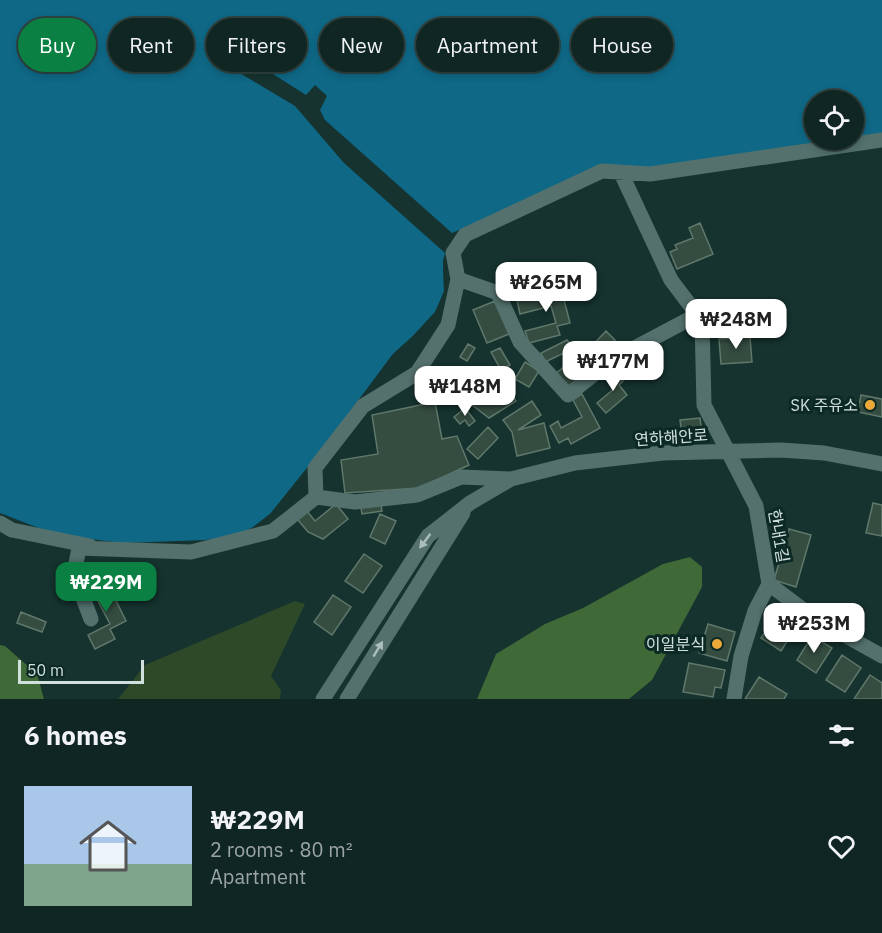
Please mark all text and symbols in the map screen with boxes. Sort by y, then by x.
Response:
chip: Buy [18,18,96,72]
chip: Rent [108,18,194,72]
chip: Filters [206,18,307,72]
chip: New [319,18,404,72]
chip: Apartment [416,18,559,72]
chip: House [571,18,673,72]
map controls [804,90,864,150]
button: locate [804,90,864,150]
pin: ₩265M [504,262,588,313]
text: ₩265M [510,268,582,295]
pin: ₩248M [694,299,778,350]
text: ₩248M [700,305,772,332]
pin: ₩177M [571,341,655,392]
text: ₩177M [577,347,649,374]
pin: ₩148M [423,366,507,417]
text: ₩148M [429,372,501,399]
place label: SK 주유소 [791,395,858,415]
marker: SK 주유소 [863,398,877,412]
street label: 연하해안로 [634,424,709,450]
street label: 한내1길 [764,508,794,564]
one-way arrow [419,533,432,549]
pin: ₩229M [64,562,148,613]
text: ₩229M [70,568,142,595]
pin: ₩253M [772,603,856,654]
text: ₩253M [778,609,850,636]
place label: 이일분식 [646,634,705,654]
marker: 이일분식 [710,637,724,651]
one-way arrow [372,641,383,657]
scale bar [18,657,144,684]
text: 50 m [27,660,64,680]
text: 6 homes [24,718,127,752]
icon: filters [825,719,858,752]
text: ₩229M [210,802,305,836]
icon: home [72,810,144,882]
icon: heart [825,830,858,863]
text: 2 rooms · 80 m² [210,836,353,863]
text: Apartment [210,863,306,890]

